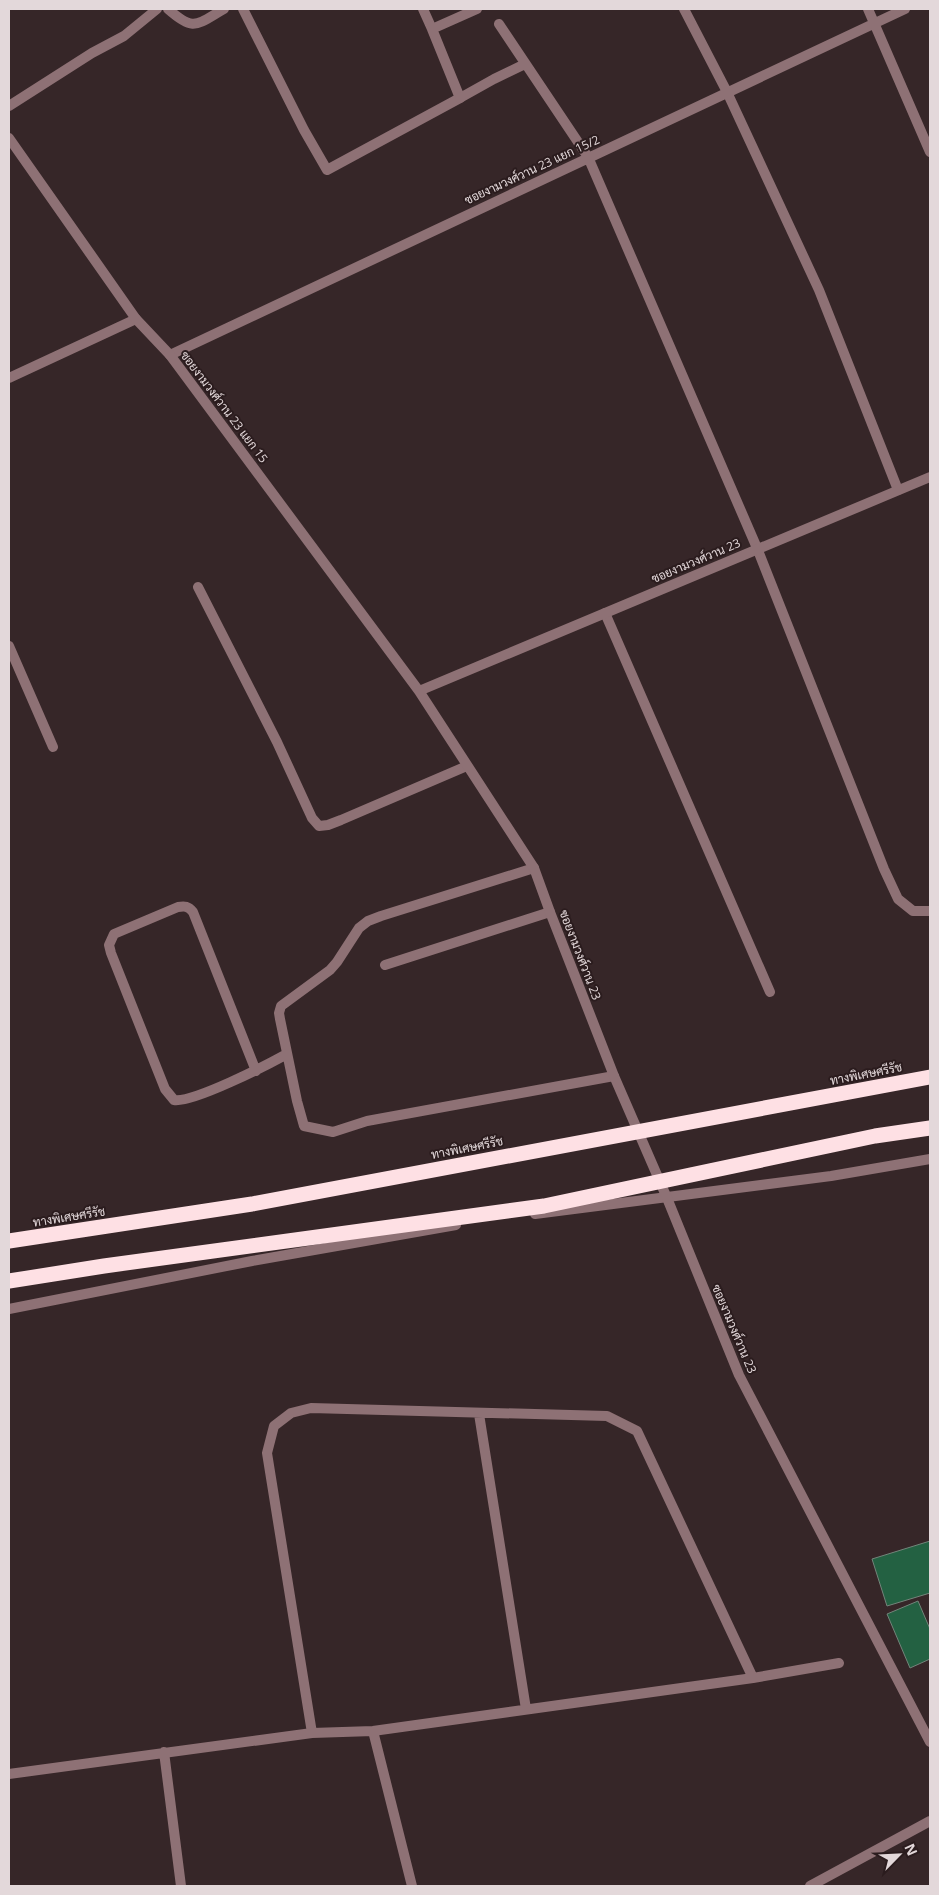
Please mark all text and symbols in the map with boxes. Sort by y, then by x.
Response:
street label: ซอยงามวงศ์วาน 23 แยก 15/2 [462,131,602,208]
street label: ซอยงามวงศ์วาน 23 แยก 15 [177,347,272,466]
street label: ซอยงามวงศ์วาน 23 [649,534,743,587]
street label: ซอยงามวงศ์วาน 23 [555,907,606,1002]
street label: ทางพิเศษศรีรัช [828,1058,903,1089]
street label: ทางพิเศษศรีรัช [429,1132,504,1163]
street label: ทางพิเศษศรีรัช [32,1202,106,1231]
street label: ซอยงามวงศ์วาน 23 [708,1282,761,1376]
north arrow [874,1830,924,1880]
text: N [900,1840,922,1859]

